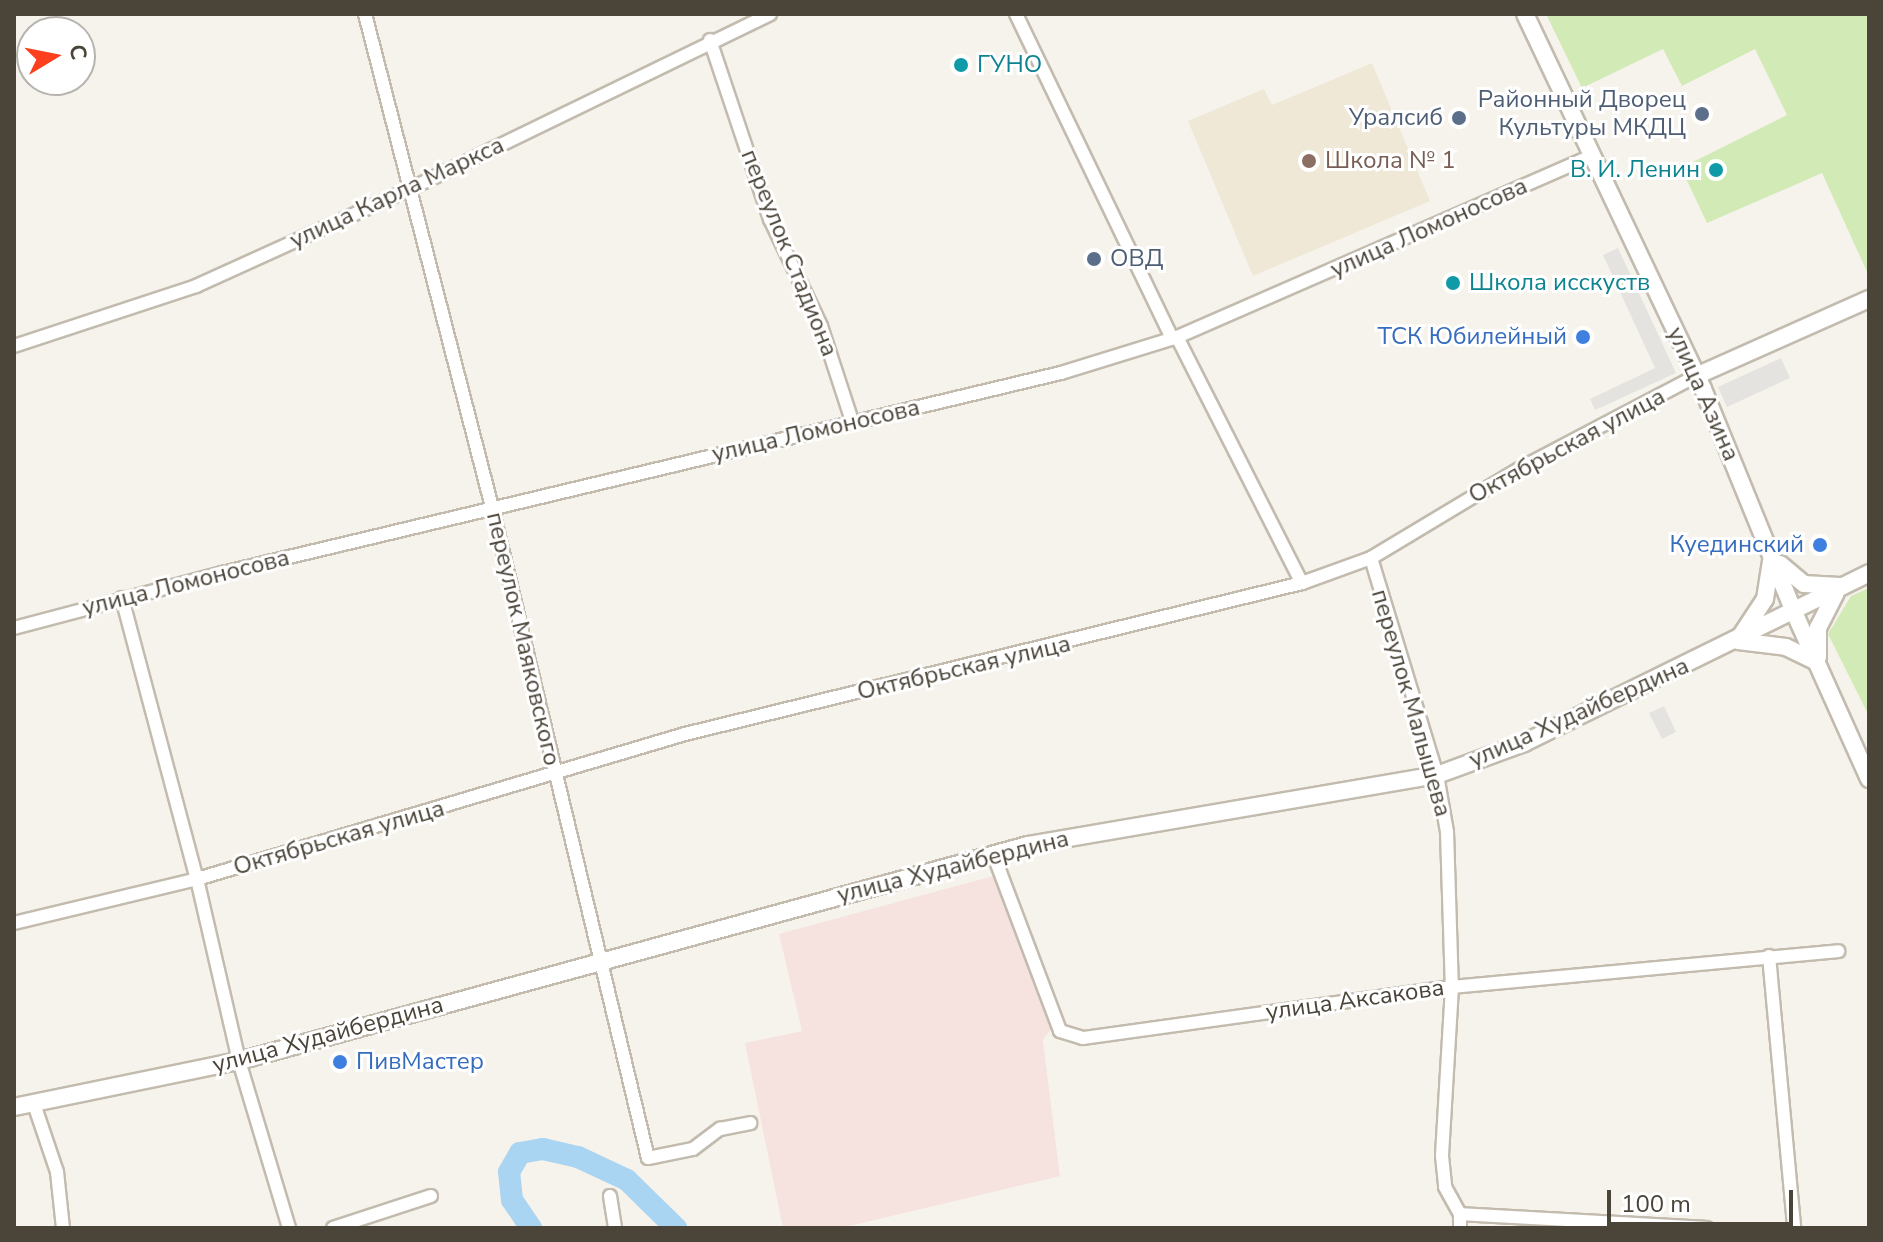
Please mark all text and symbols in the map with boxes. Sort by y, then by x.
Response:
north arrow [16,16,96,96]
text: С [62,42,94,62]
place label: ГУНО [977,51,1042,79]
marker: ГУНО [952,56,970,74]
place label: Районный Дворец Культуры МКДЦ [1478,86,1686,142]
place label: Уралсиб [1349,104,1443,132]
marker: Районный Дворец Культуры МКДЦ [1693,105,1711,123]
marker: Уралсиб [1450,109,1468,127]
street label: улица Карла Маркса [285,131,509,255]
street label: переулок Стадиона [734,145,844,361]
place label: Школа № 1 [1325,147,1456,175]
marker: Школа № 1 [1300,152,1318,170]
place label: В. И. Ленин [1570,156,1700,184]
marker: В. И. Ленин [1707,161,1725,179]
street label: улица Ломоносова [1326,172,1532,284]
place label: ОВД [1110,245,1163,273]
marker: ОВД [1085,250,1103,268]
place label: Школа исскуств [1469,269,1650,297]
marker: Школа исскуств [1444,274,1462,292]
place label: ТСК Юбилейный [1378,323,1567,351]
street label: улица Азина [1661,323,1745,465]
marker: ТСК Юбилейный [1574,328,1592,346]
street label: Октябрьская улица [1464,382,1670,510]
street label: улица Ломоносова [709,393,923,469]
street label: переулок Маяковского [480,509,566,769]
place label: Куединский [1669,531,1804,559]
marker: Куединский [1811,536,1829,554]
street label: улица Ломоносова [79,543,293,623]
street label: переулок Малышева [1365,586,1457,820]
street label: Октябрьская улица [854,629,1074,707]
street label: улица Худайбердина [1465,652,1693,774]
street label: Октябрьская улица [230,794,448,882]
street label: улица Худайбердина [834,824,1072,910]
street label: улица Аксакова [1264,973,1446,1027]
street label: улица Худайбердина [209,990,447,1080]
place label: ПивМастер [356,1048,484,1076]
marker: ПивМастер [331,1053,349,1071]
scale bar [1611,1174,1797,1224]
text: 100 m [1621,1188,1691,1220]

